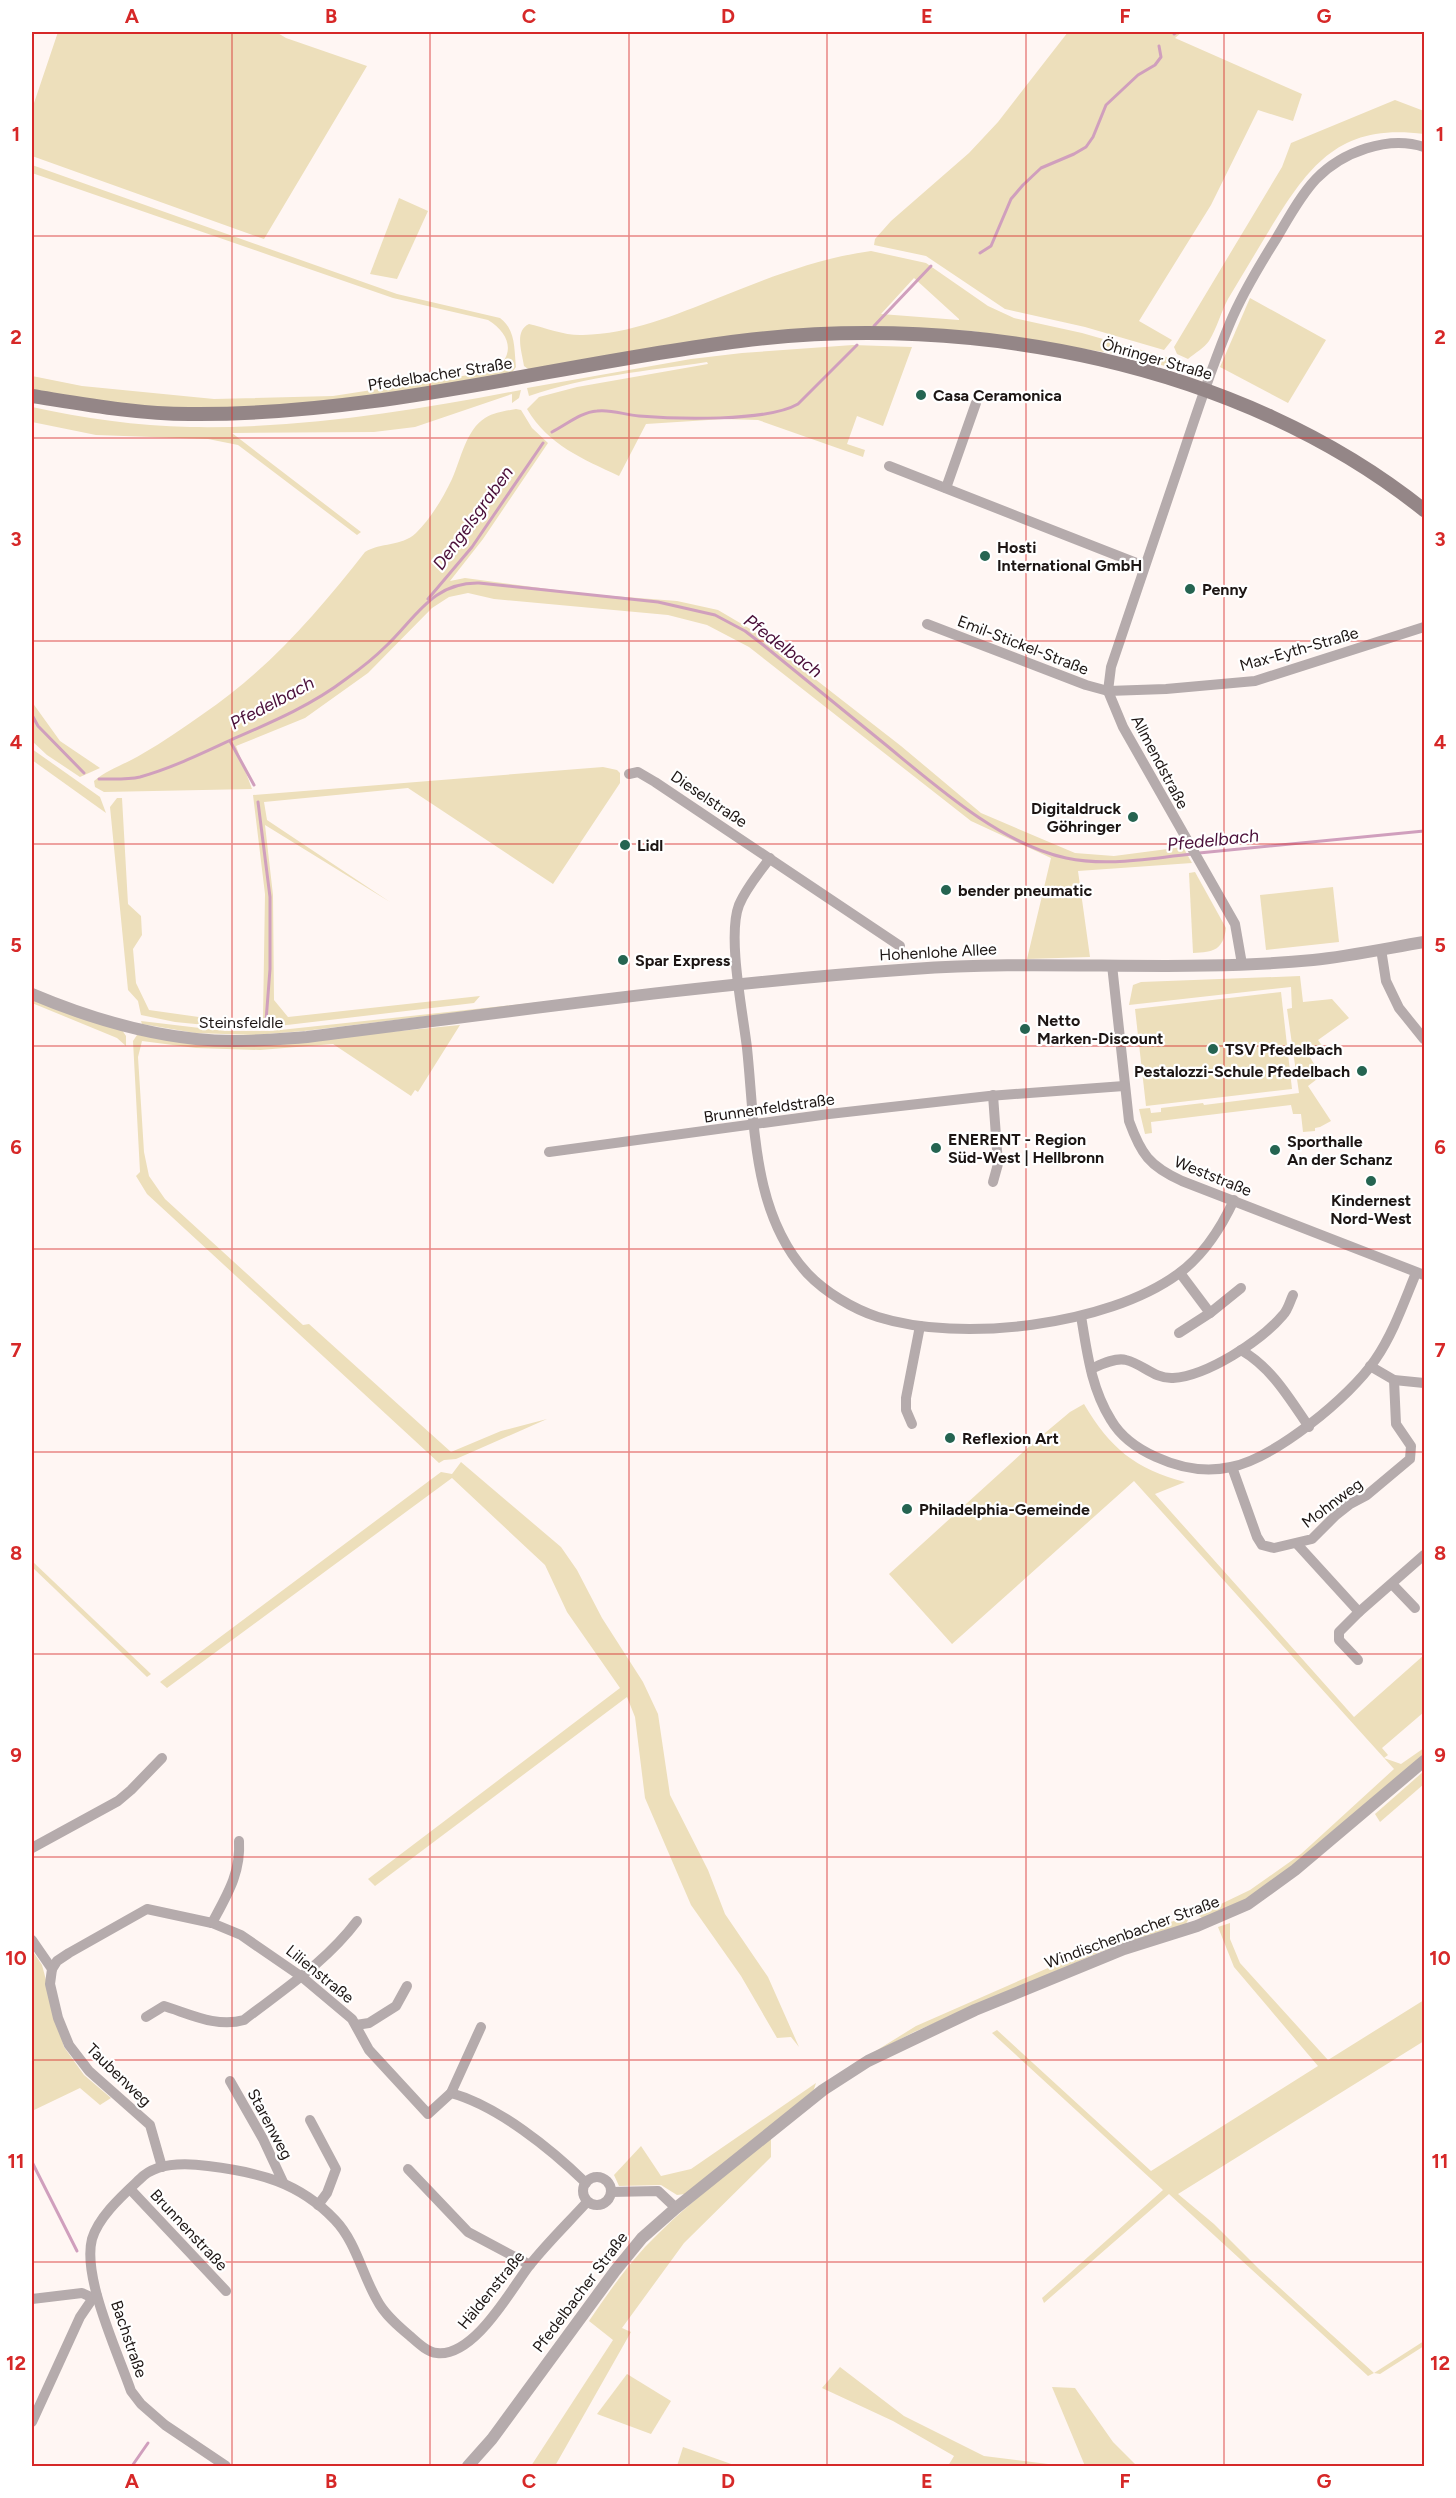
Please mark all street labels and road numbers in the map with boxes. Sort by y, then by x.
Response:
street label: Öhringer Straße [1100,334,1215,384]
street label: Pfedelbacher Straße [366,353,514,395]
street label: Emil-Stickel-Straße [955,611,1092,679]
street label: Max-Eyth-Straße [1237,623,1361,675]
street label: Allmendstraße [1127,712,1193,812]
street label: Dieselstraße [667,767,751,832]
street label: Hohenlohe Allee [879,939,998,965]
street label: Steinsfeldle [199,1013,283,1032]
street label: Brunnenfeldstraße [702,1089,836,1127]
street label: Weststraße [1172,1152,1255,1200]
street label: Mohnweg [1298,1474,1366,1532]
street label: Windischenbacher Straße [1042,1891,1222,1972]
street label: Lilienstraße [282,1941,358,2007]
street label: Taubenweg [83,2040,155,2110]
street label: Starenweg [243,2085,297,2163]
street label: Brunnenstraße [146,2185,232,2275]
street label: Pfedelbacher Straße [529,2228,632,2356]
street label: Häldenstraße [454,2247,529,2333]
street label: Bachstraße [107,2298,151,2380]

